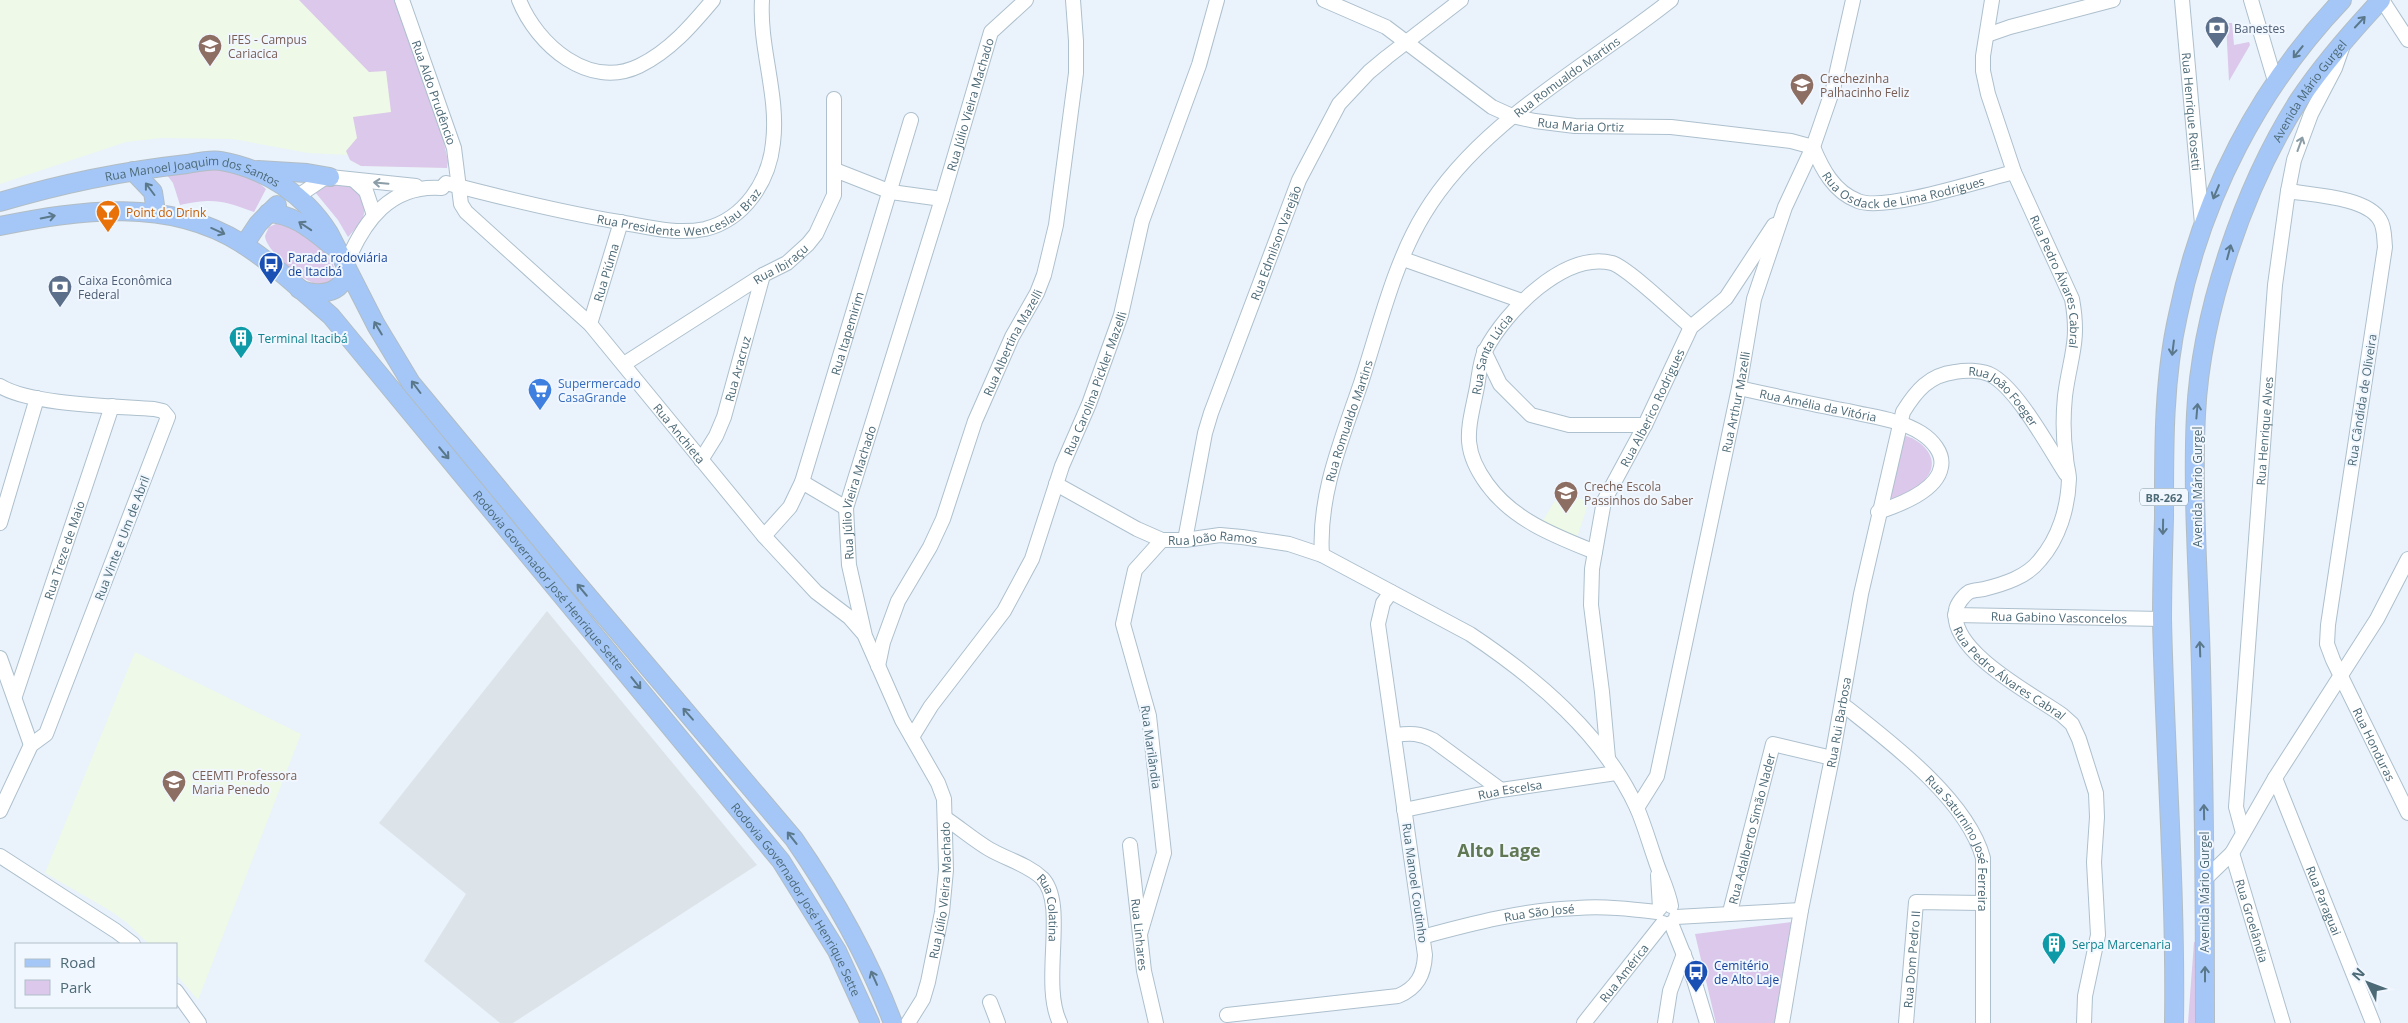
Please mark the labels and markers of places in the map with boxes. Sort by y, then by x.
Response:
bank icon: Banestes [2204,15,2230,49]
place label: Banestes [2234,20,2285,37]
place label: IFES - Campus Cariacica [228,31,307,62]
school or university icon: IFES - Campus Cariacica [197,33,223,67]
place label: Crechezinha Palhacinho Feliz [1820,70,1910,101]
school or university icon: Crechezinha Palhacinho Feliz [1789,72,1815,106]
bar icon: Point do Drink [95,199,121,233]
place label: Point do Drink [126,204,207,221]
place label: Parada rodoviária de Itacibá [288,249,388,280]
bus stop icon: Parada rodoviária de Itacibá [258,251,284,285]
place label: Caixa Econômica Federal [78,272,172,303]
bank icon: Caixa Econômica Federal [47,274,73,308]
building icon: Terminal Itacibá [228,325,254,359]
place label: Terminal Itacibá [258,330,348,347]
place label: Supermercado CasaGrande [558,375,641,406]
supermarket icon: Supermercado CasaGrande [527,377,553,411]
place label: Creche Escola Passinhos do Saber [1584,478,1693,509]
school or university icon: Creche Escola Passinhos do Saber [1553,480,1579,514]
place label: CEEMTI Professora Maria Penedo [192,767,297,798]
school or university icon: CEEMTI Professora Maria Penedo [161,769,187,803]
building icon: Serpa Marcenaria [2041,931,2067,965]
place label: Serpa Marcenaria [2072,936,2171,953]
place label: Cemitério de Alto Laje [1714,957,1779,988]
bus stop icon: Cemitério de Alto Laje [1683,959,1709,993]

